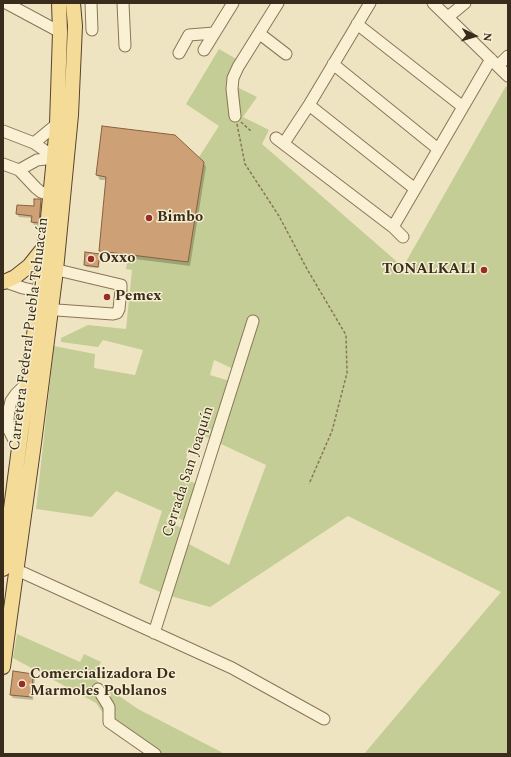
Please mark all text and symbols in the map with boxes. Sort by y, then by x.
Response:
north arrow [455,16,495,56]
text: N [479,32,496,42]
place label: Bimbo [157,209,203,227]
marker: Bimbo [144,213,154,223]
street label: Carretera Federal Puebla-Tehuacán [7,216,53,452]
place label: Oxxo [99,250,135,268]
marker: Oxxo [86,254,96,264]
place label: TONALKALI [382,261,476,279]
marker: TONALKALI [479,265,489,275]
place label: Pemex [115,288,162,306]
marker: Pemex [102,292,112,302]
street label: Cerrada San Joaquín [159,404,219,540]
place label: Comercializadora De Marmoles Poblanos [30,666,176,701]
marker: Comercializadora De Marmoles Poblanos [17,679,27,689]

